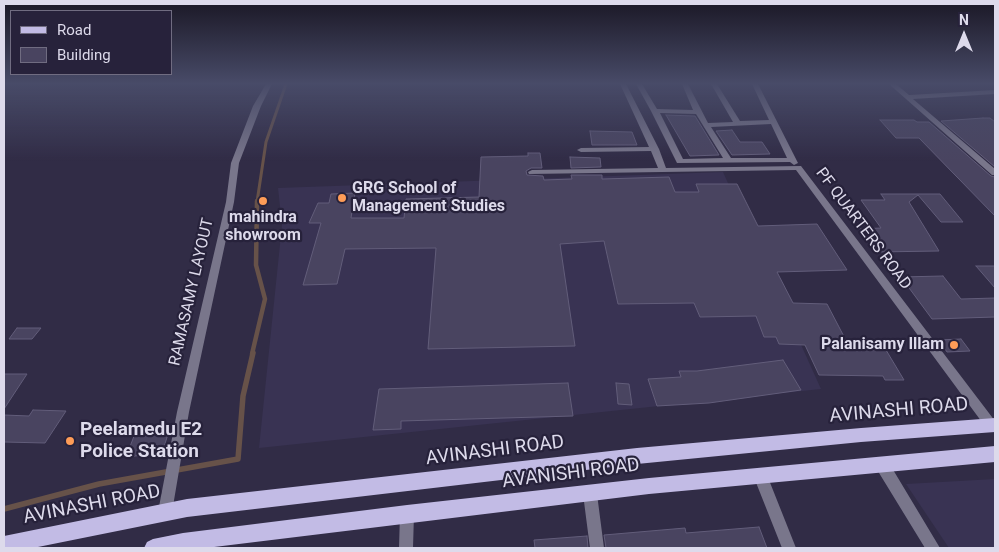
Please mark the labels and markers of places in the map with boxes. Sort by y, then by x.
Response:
place label: GRG School of Management Studies [352,179,505,217]
marker: GRG School of Management Studies [336,192,348,204]
marker: mahindra showroom [257,195,269,207]
place label: mahindra showroom [225,208,301,246]
place label: Palanisamy Illam [821,335,944,355]
marker: Palanisamy Illam [948,339,960,351]
place label: Peelamedu E2 Police Station [80,419,202,463]
marker: Peelamedu E2 Police Station [64,435,76,447]

